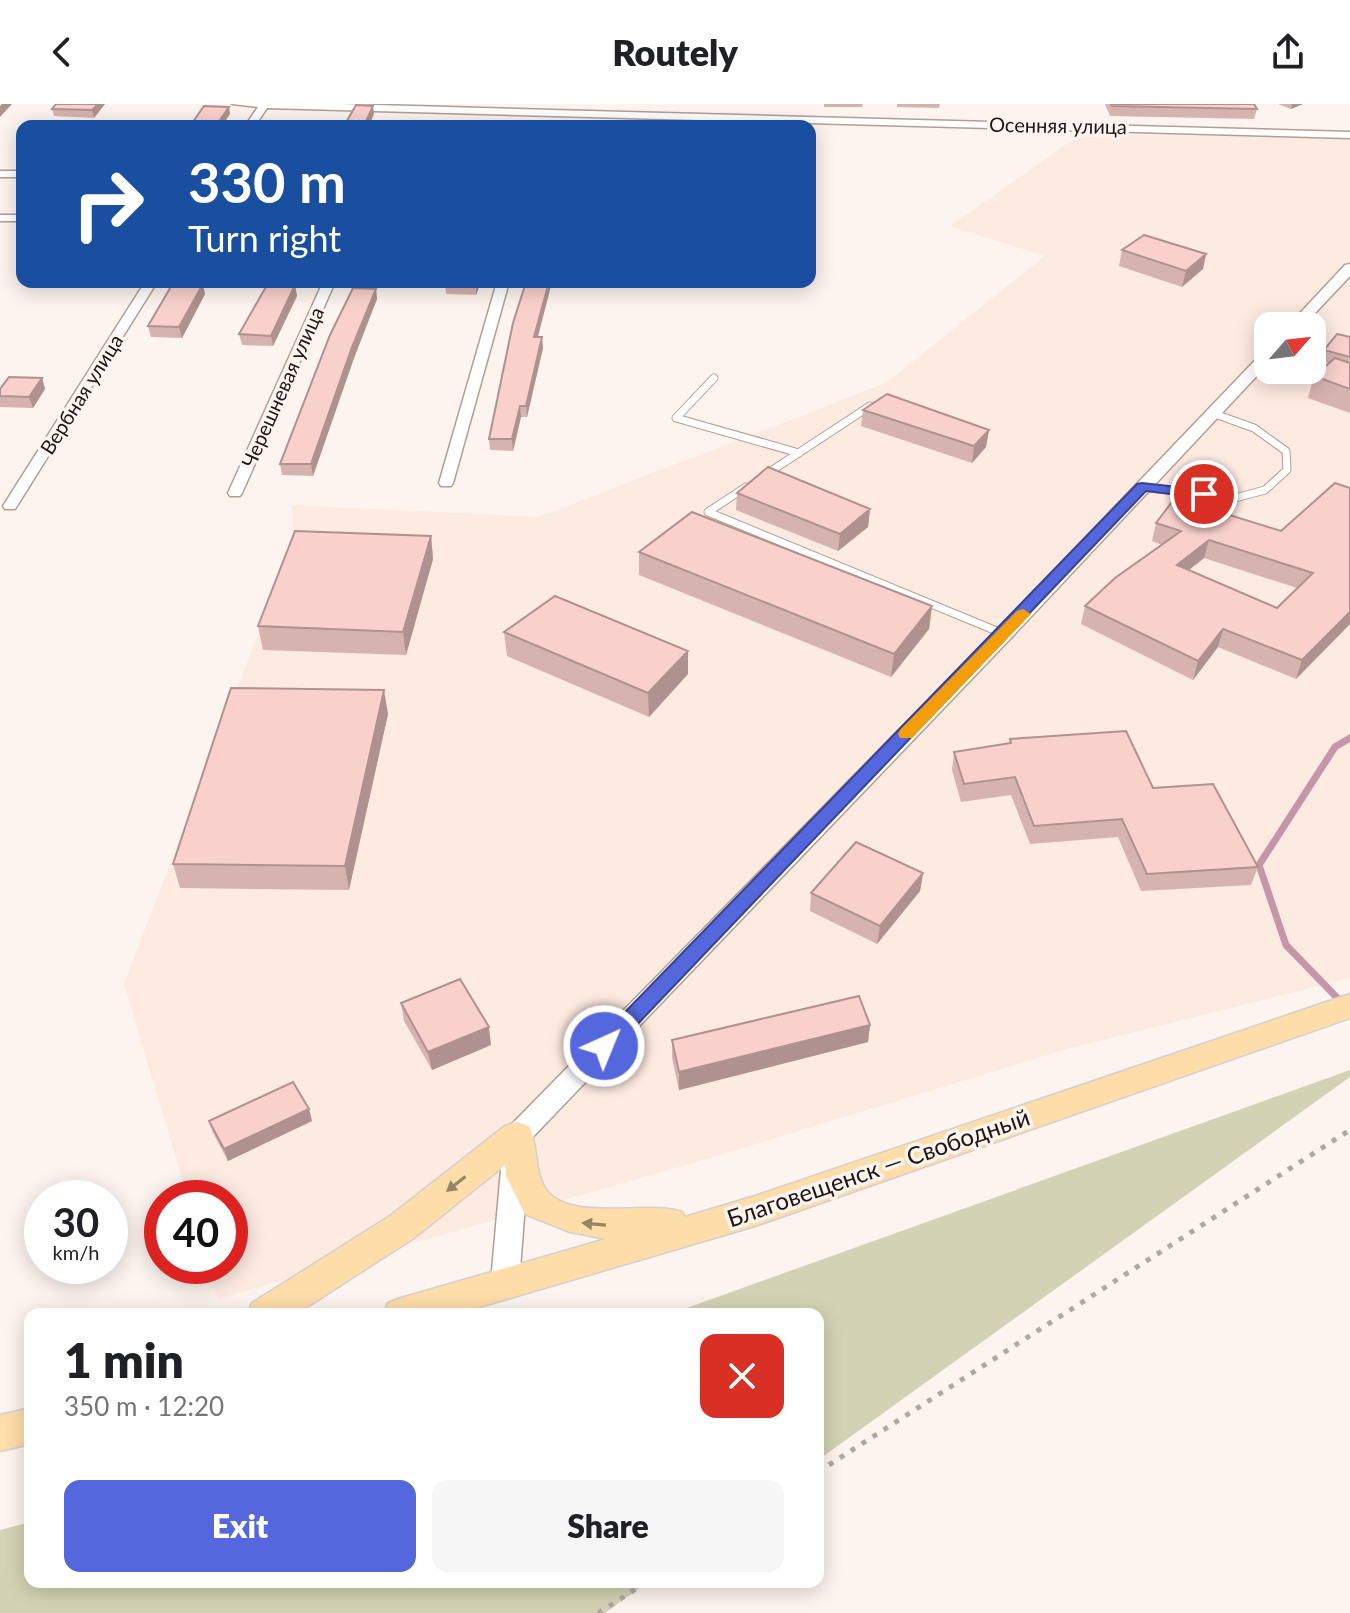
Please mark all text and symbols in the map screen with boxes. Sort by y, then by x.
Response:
icon: back [40,30,84,74]
text: Routely [612,30,738,74]
icon: share [1266,30,1310,74]
street label: Осенняя улица [989,112,1127,138]
text: 330 m [188,148,346,215]
icon: right [56,152,160,256]
text: Turn right [188,216,341,260]
street label: Черешневая улица [236,303,328,471]
north arrow [1254,312,1326,384]
map controls [1254,312,1326,384]
street label: Вербная улица [35,330,127,458]
pin [1170,460,1238,528]
icon: arrive [1182,472,1226,516]
position arrow [562,1004,646,1088]
street label: Благовещенск — Свободный [723,1101,1033,1233]
one-way arrow [446,1176,466,1192]
speed limit sign: 40 [144,1180,248,1284]
text: 30 [53,1198,99,1246]
one-way arrow [581,1217,606,1230]
text: km/h [53,1240,99,1264]
text: 1 min [64,1331,184,1388]
button: close [700,1334,784,1418]
text: 350 m · 12:20 [64,1390,224,1422]
button: Exit [64,1480,416,1572]
button: Share [432,1480,784,1572]

